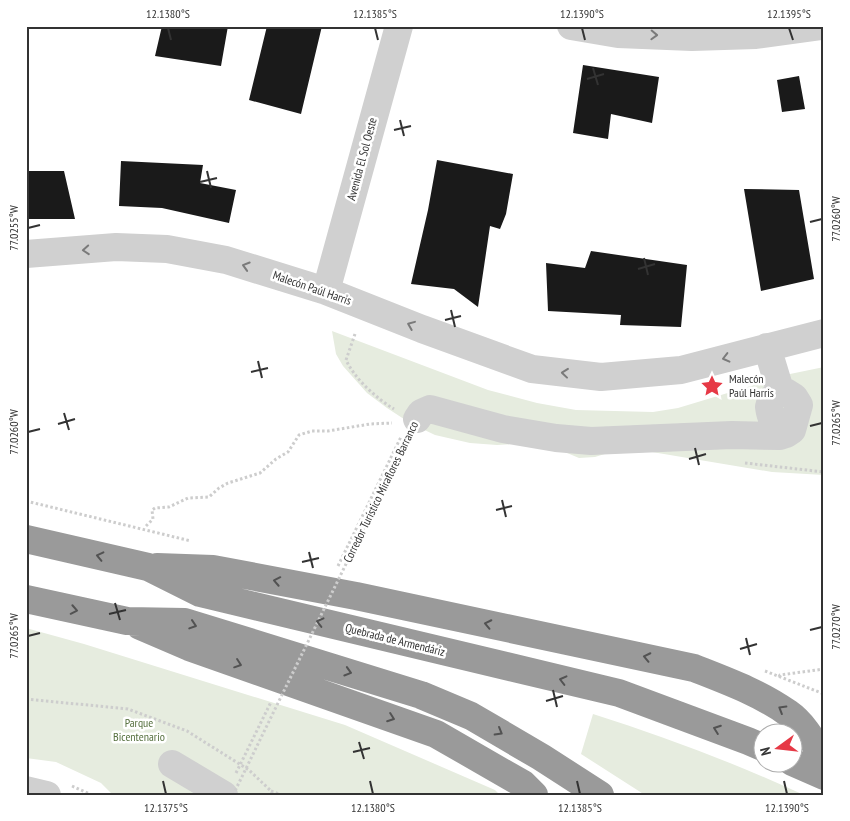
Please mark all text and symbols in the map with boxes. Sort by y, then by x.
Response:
text: 12.1380°S [146,6,190,21]
text: 12.1385°S [353,6,397,21]
text: 12.1390°S [560,6,604,21]
text: 12.1395°S [767,6,811,21]
one-way arrow [650,30,658,41]
street label: Avenida El Sol Oeste [343,116,380,202]
text: 77.0260°W [828,196,843,242]
text: 77.0255°W [6,205,21,251]
one-way arrow [82,244,90,255]
one-way arrow [243,262,251,272]
street label: Malecón Paúl Harris [271,267,353,308]
one-way arrow [407,320,416,331]
one-way arrow [721,352,730,363]
one-way arrow [561,368,569,379]
place label: Malecón Paúl Harris [729,371,774,400]
place icon: Malecón Paúl Harris [699,373,725,399]
text: 77.0265°W [828,400,843,446]
text: 77.0260°W [6,409,21,455]
street label: Corredor Turístico Miraflores Barranco [340,419,421,565]
one-way arrow [96,551,105,562]
one-way arrow [273,577,281,587]
one-way arrow [69,604,78,615]
text: 77.0270°W [828,604,843,650]
text: 77.0265°W [6,613,21,659]
one-way arrow [315,617,324,628]
one-way arrow [189,619,197,629]
one-way arrow [483,619,492,630]
street label: Quebrada de Armendáriz [344,620,447,659]
one-way arrow [642,652,651,663]
one-way arrow [233,658,242,668]
one-way arrow [344,667,352,677]
one-way arrow [558,675,567,686]
one-way arrow [778,706,787,716]
one-way arrow [386,712,395,722]
park label: Parque Bicentenario [113,715,165,744]
north arrow [752,724,802,774]
one-way arrow [713,725,722,735]
one-way arrow [494,726,503,736]
text: N [756,745,775,757]
text: 12.1375°S [144,800,188,815]
text: 12.1380°S [351,800,395,815]
text: 12.1385°S [558,800,602,815]
text: 12.1390°S [765,800,809,815]

